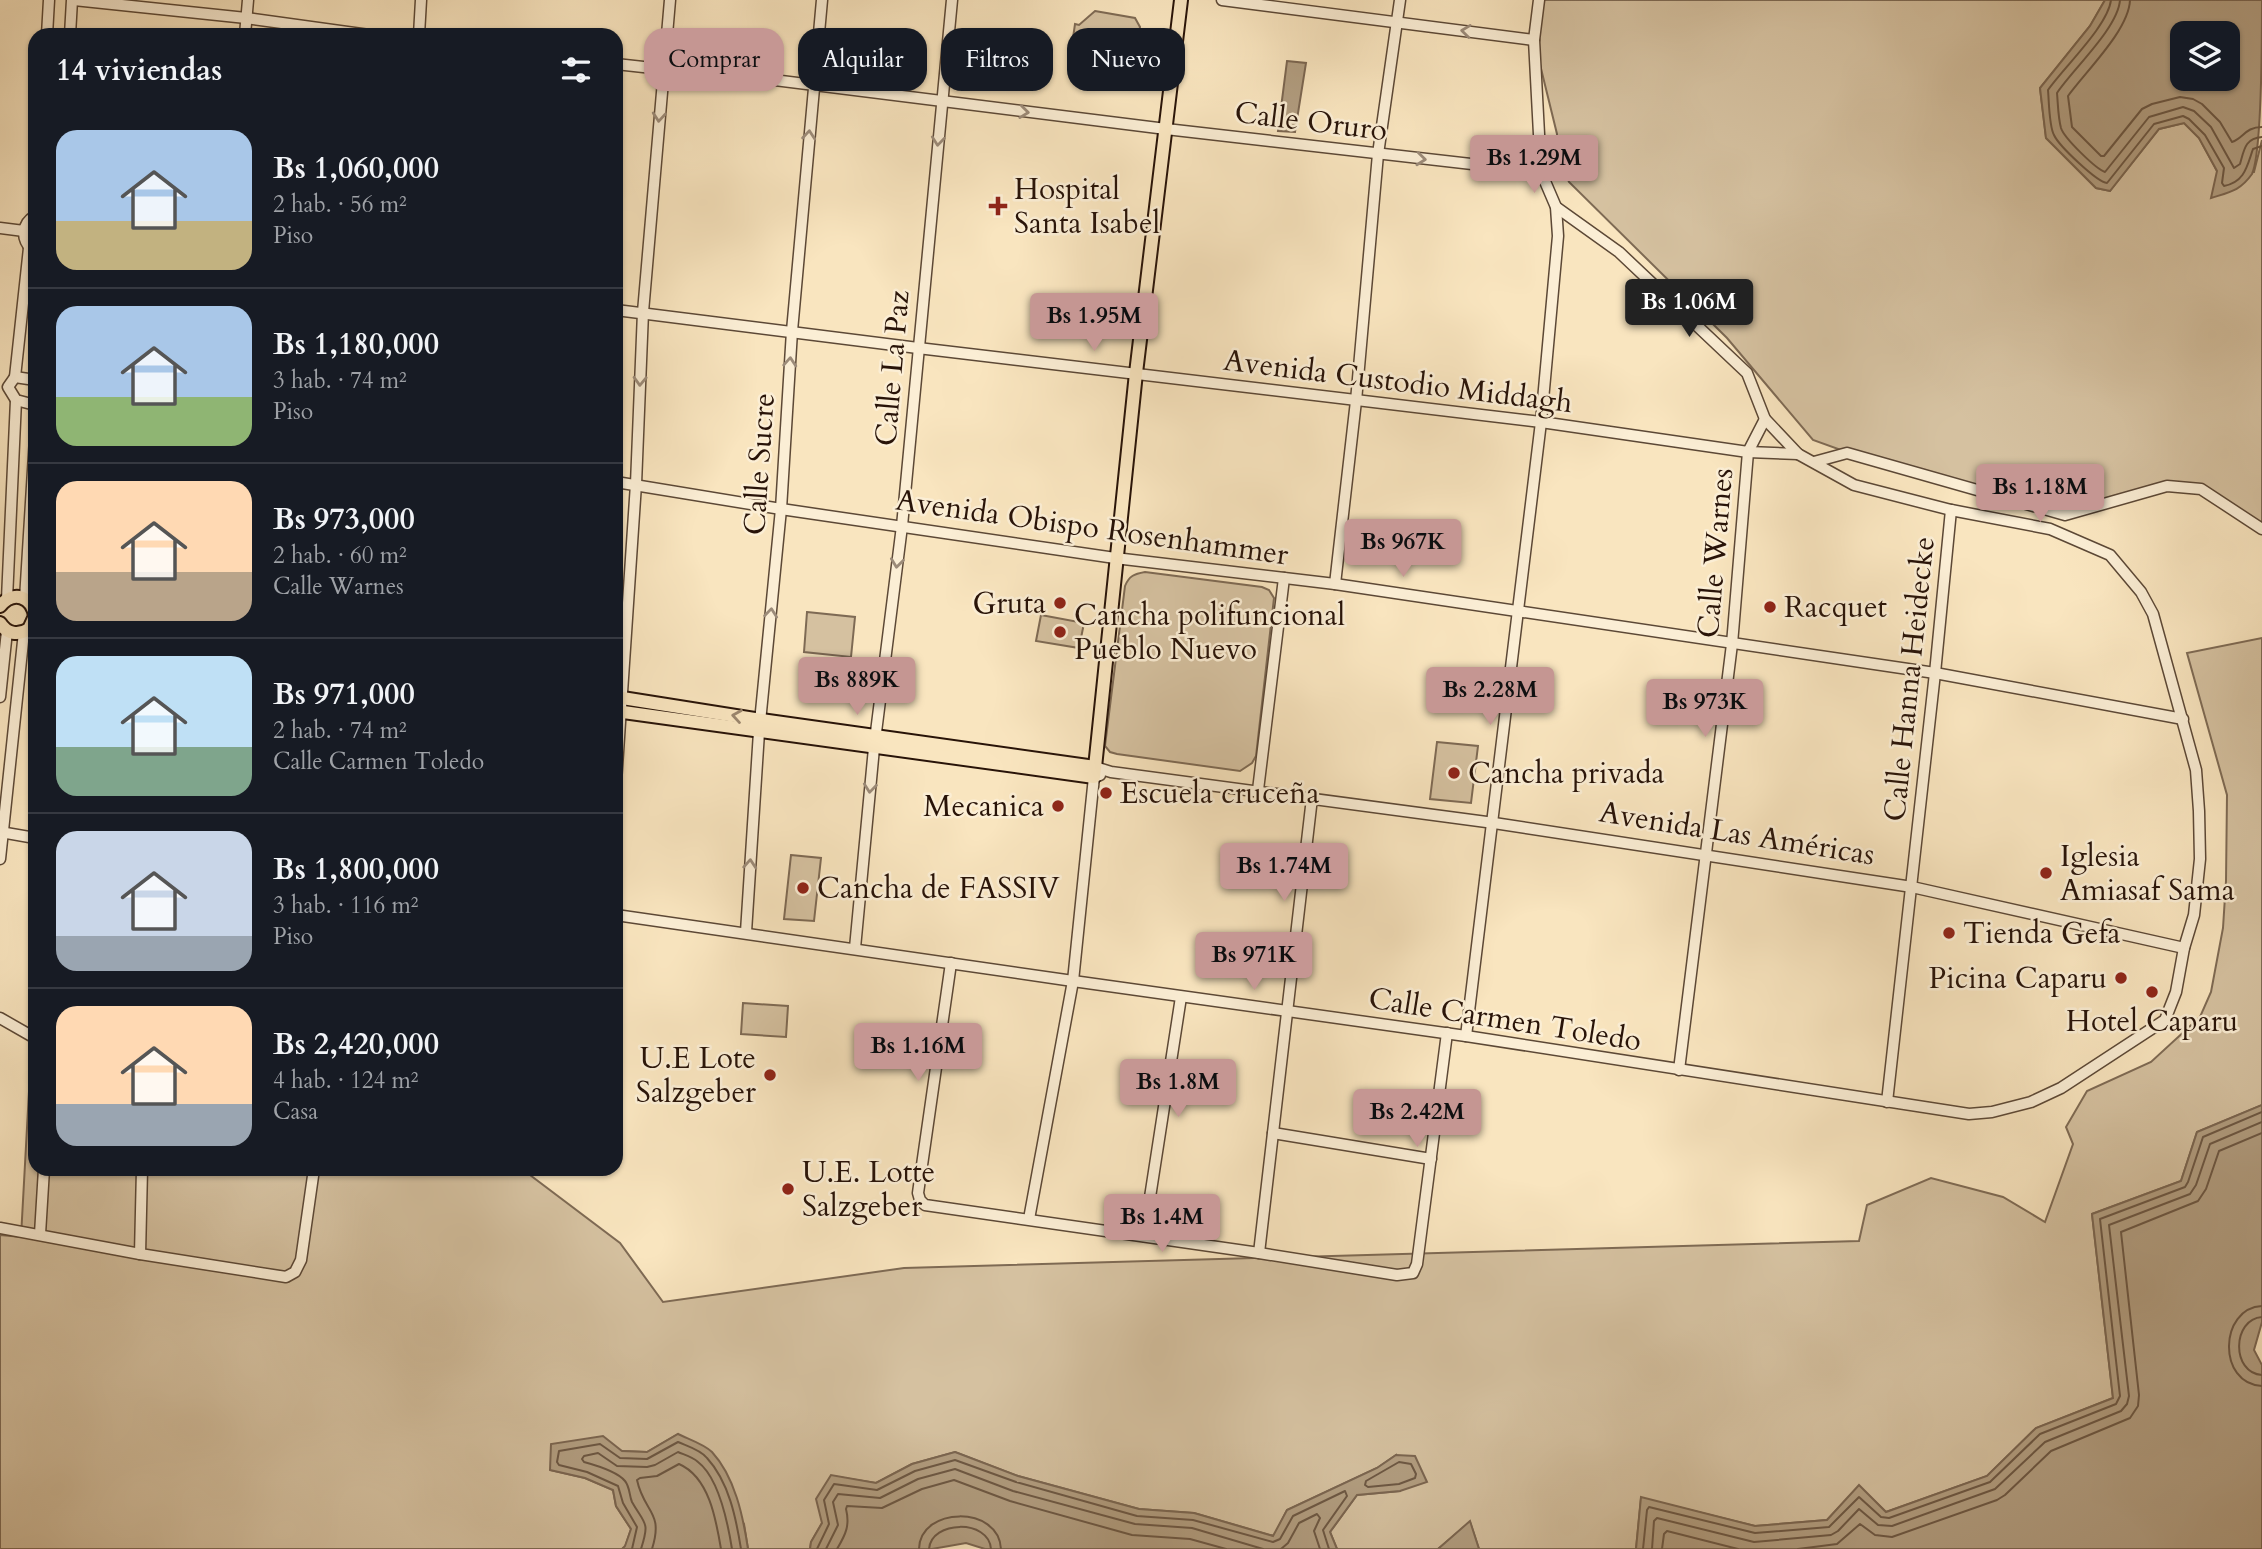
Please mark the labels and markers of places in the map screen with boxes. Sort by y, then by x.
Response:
pin: Bs 1.29M [1462,136,1606,195]
place label: Hospital Santa Isabel [1014,169,1161,244]
marker: Hospital Santa Isabel [988,196,1008,216]
pin: Bs 1.06M [1617,280,1761,339]
pin: Bs 1.95M [1022,294,1166,353]
pin: Bs 1.18M [1968,464,2112,524]
pin: Bs 967K [1338,520,1468,579]
place label: Gruta [972,583,1046,624]
place label: Racquet [1784,587,1888,628]
marker: Gruta [1052,595,1068,611]
place label: Cancha polifuncional Pueblo Nuevo [1074,595,1345,670]
marker: Racquet [1762,599,1778,615]
marker: Cancha polifuncional Pueblo Nuevo [1052,624,1068,640]
pin: Bs 889K [792,658,922,717]
pin: Bs 2.28M [1418,668,1562,727]
pin: Bs 973K [1640,680,1770,739]
place label: Cancha privada [1468,753,1665,794]
marker: Cancha privada [1446,765,1462,781]
place label: Escuela cruceña [1120,773,1319,814]
marker: Escuela cruceña [1098,785,1114,801]
place label: Mecanica [923,786,1044,827]
marker: Mecanica [1050,798,1066,814]
place label: Iglesia Amiasaf Sama [2060,836,2235,911]
pin: Bs 1.74M [1212,844,1356,903]
marker: Iglesia Amiasaf Sama [2038,865,2054,881]
place label: Cancha de FASSIV [817,868,1060,909]
marker: Cancha de FASSIV [795,880,811,896]
place label: Tienda Gefa [1963,913,2121,954]
marker: Tienda Gefa [1941,925,1957,941]
pin: Bs 971K [1189,932,1319,992]
place label: Picina Caparu [1928,958,2107,999]
marker: Picina Caparu [2113,970,2129,986]
marker: Hotel Caparu [2144,984,2160,1000]
place label: Hotel Caparu [2066,1001,2238,1042]
pin: Bs 1.16M [846,1024,990,1083]
place label: U.E Lote Salzgeber [636,1038,756,1113]
pin: Bs 1.8M [1113,1060,1243,1119]
marker: U.E Lote Salzgeber [762,1067,778,1083]
pin: Bs 2.42M [1345,1090,1489,1149]
place label: U.E. Lotte Salzgeber [802,1152,935,1227]
marker: U.E. Lotte Salzgeber [780,1181,796,1197]
pin: Bs 1.4M [1097,1194,1227,1254]

